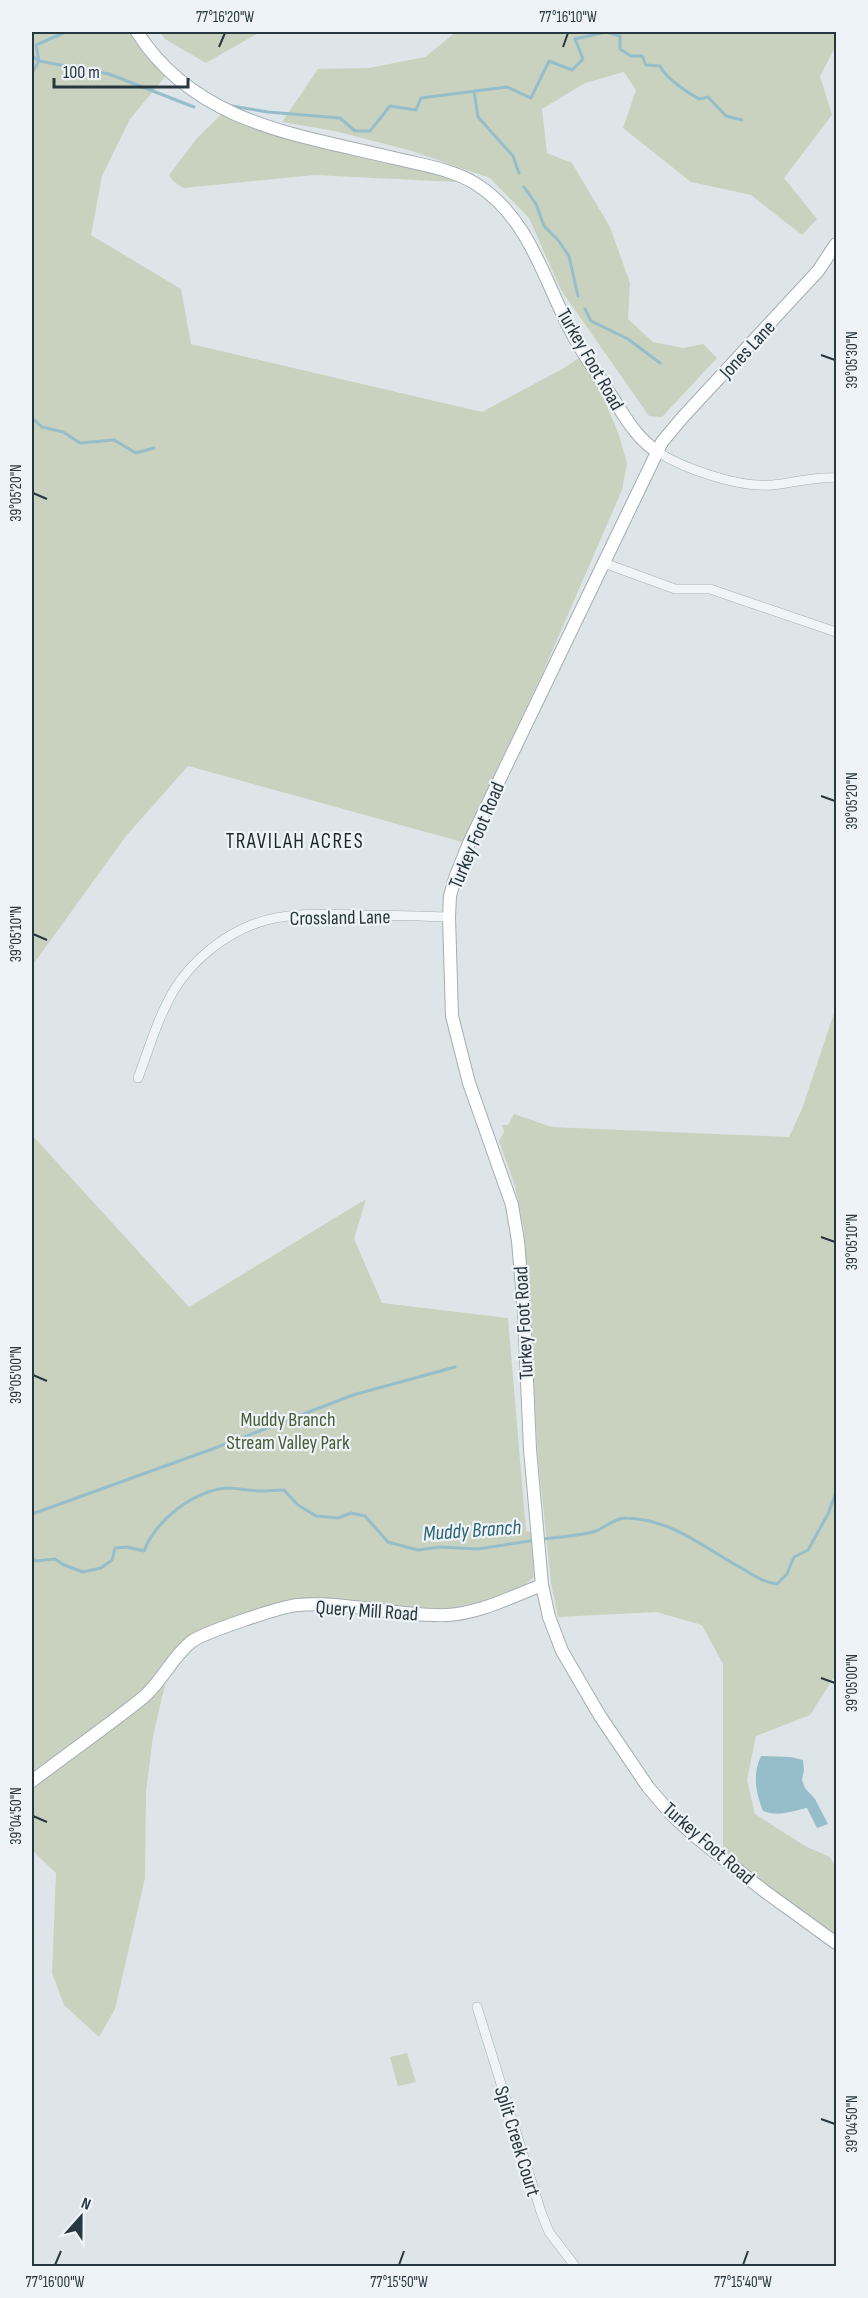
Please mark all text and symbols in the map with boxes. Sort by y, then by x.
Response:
text: 77°16'20"W [196,8,254,27]
text: 77°16'10"W [539,8,597,27]
scale bar [54,51,188,89]
text: 100 m [63,62,100,83]
street label: Turkey Foot Road [551,304,629,415]
street label: Jones Lane [714,316,781,385]
text: 39°05'30"N [843,331,862,389]
text: 39°05'20"N [7,464,26,522]
text: 39°05'20"N [843,772,862,830]
street label: Turkey Foot Road [444,779,510,892]
district label: TRAVILAH ACRES [226,829,364,854]
street label: Crossland Lane [289,905,391,931]
text: 39°05'10"N [7,906,26,962]
text: 39°05'10"N [843,1214,862,1270]
street label: Turkey Foot Road [509,1266,539,1380]
text: 39°05'00"N [7,1346,26,1404]
park label: Muddy Branch Stream Valley Park [226,1408,350,1455]
water label: Muddy Branch [422,1515,522,1546]
street label: Query Mill Road [315,1595,419,1627]
text: 39°05'00"N [843,1654,862,1712]
text: 39°04'50"N [7,1787,26,1845]
street label: Turkey Foot Road [658,1797,759,1890]
street label: Split Creek Court [489,2083,545,2199]
text: 39°04'50"N [843,2095,862,2153]
north arrow [51,2187,111,2247]
text: N [78,2194,93,2215]
text: 77°16'00"W [26,2273,85,2292]
text: 77°15'50"W [370,2273,428,2292]
text: 77°15'40"W [714,2273,772,2292]

